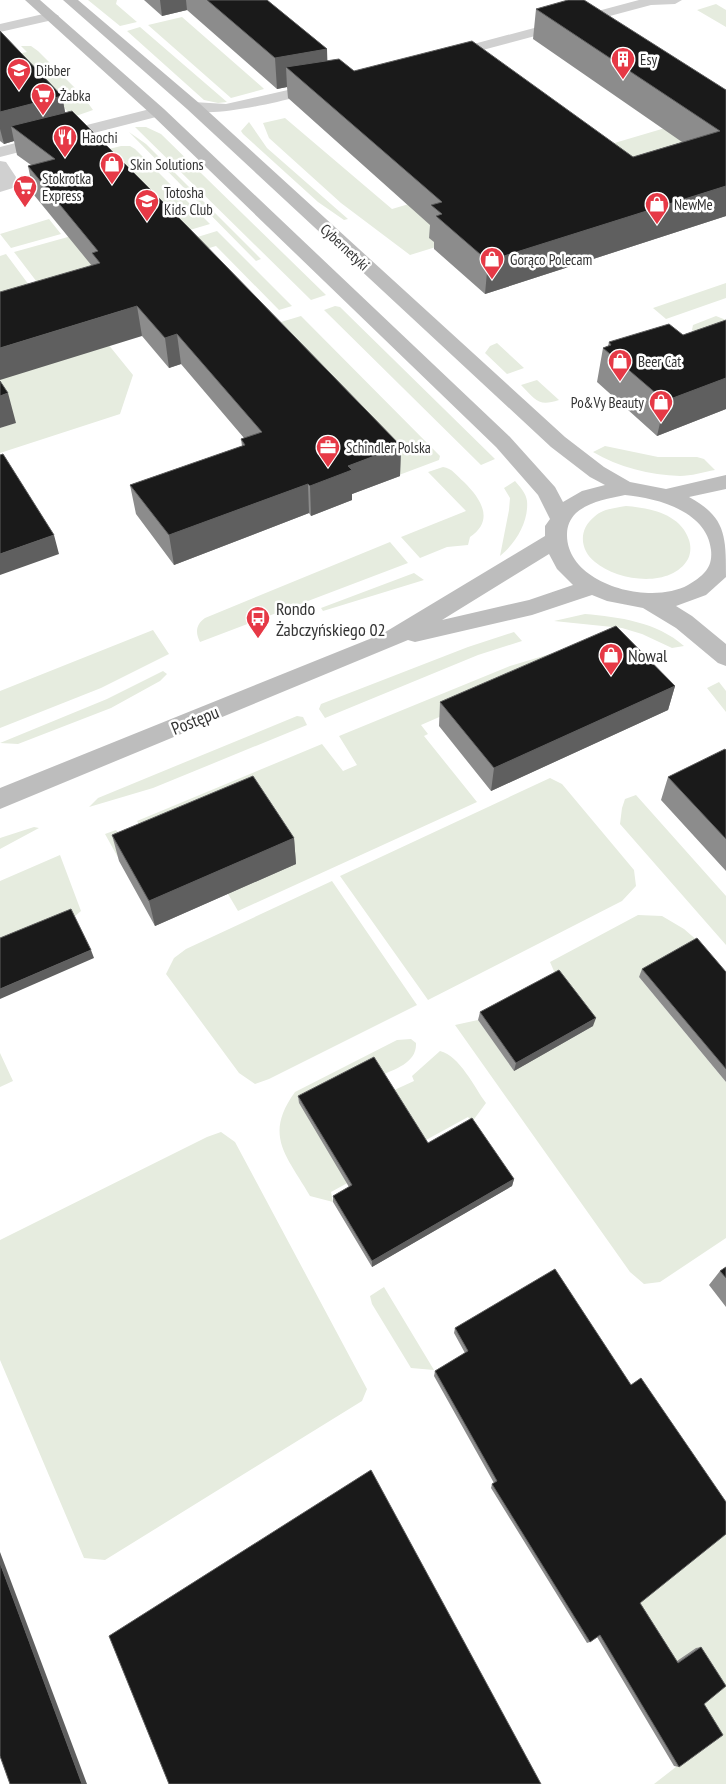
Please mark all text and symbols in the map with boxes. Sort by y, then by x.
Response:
building icon: Esy [610,46,636,80]
place label: Esy [640,50,658,69]
school or university icon: Dibber [6,57,32,91]
place label: Dibber [36,61,71,80]
supermarket icon: Żabka [30,82,56,116]
place label: Żabka [60,86,91,105]
restaurant icon: Haochi [52,124,78,158]
place label: Haochi [82,128,118,147]
shop icon: Skin Solutions [99,151,125,185]
place label: Skin Solutions [130,155,204,174]
place label: Stokrotka Express [42,169,91,205]
supermarket icon: Stokrotka Express [12,174,38,208]
place label: Totosha Kids Club [164,183,213,219]
school or university icon: Totosha Kids Club [134,188,160,222]
shop icon: NewMe [644,191,670,225]
place label: NewMe [674,195,713,214]
street label: Cybernetyki [316,219,374,275]
shop icon: Gorąco Polecam [479,246,505,280]
place label: Gorąco Polecam [510,250,592,269]
shop icon: Beer Cat [607,348,633,382]
place label: Beer Cat [638,352,681,371]
shop icon: Po&Vy Beauty [648,389,674,423]
place label: Po&Vy Beauty [571,393,644,412]
office icon: Schindler Polska [315,434,341,468]
place label: Schindler Polska [346,438,431,457]
place label: Rondo Żabczyńskiego 02 [276,597,386,641]
bus stop icon: Rondo Żabczyńskiego 02 [245,605,271,639]
shop icon: Nowal [598,642,624,676]
place label: Nowal [628,644,668,667]
street label: Postępu [168,700,222,740]

